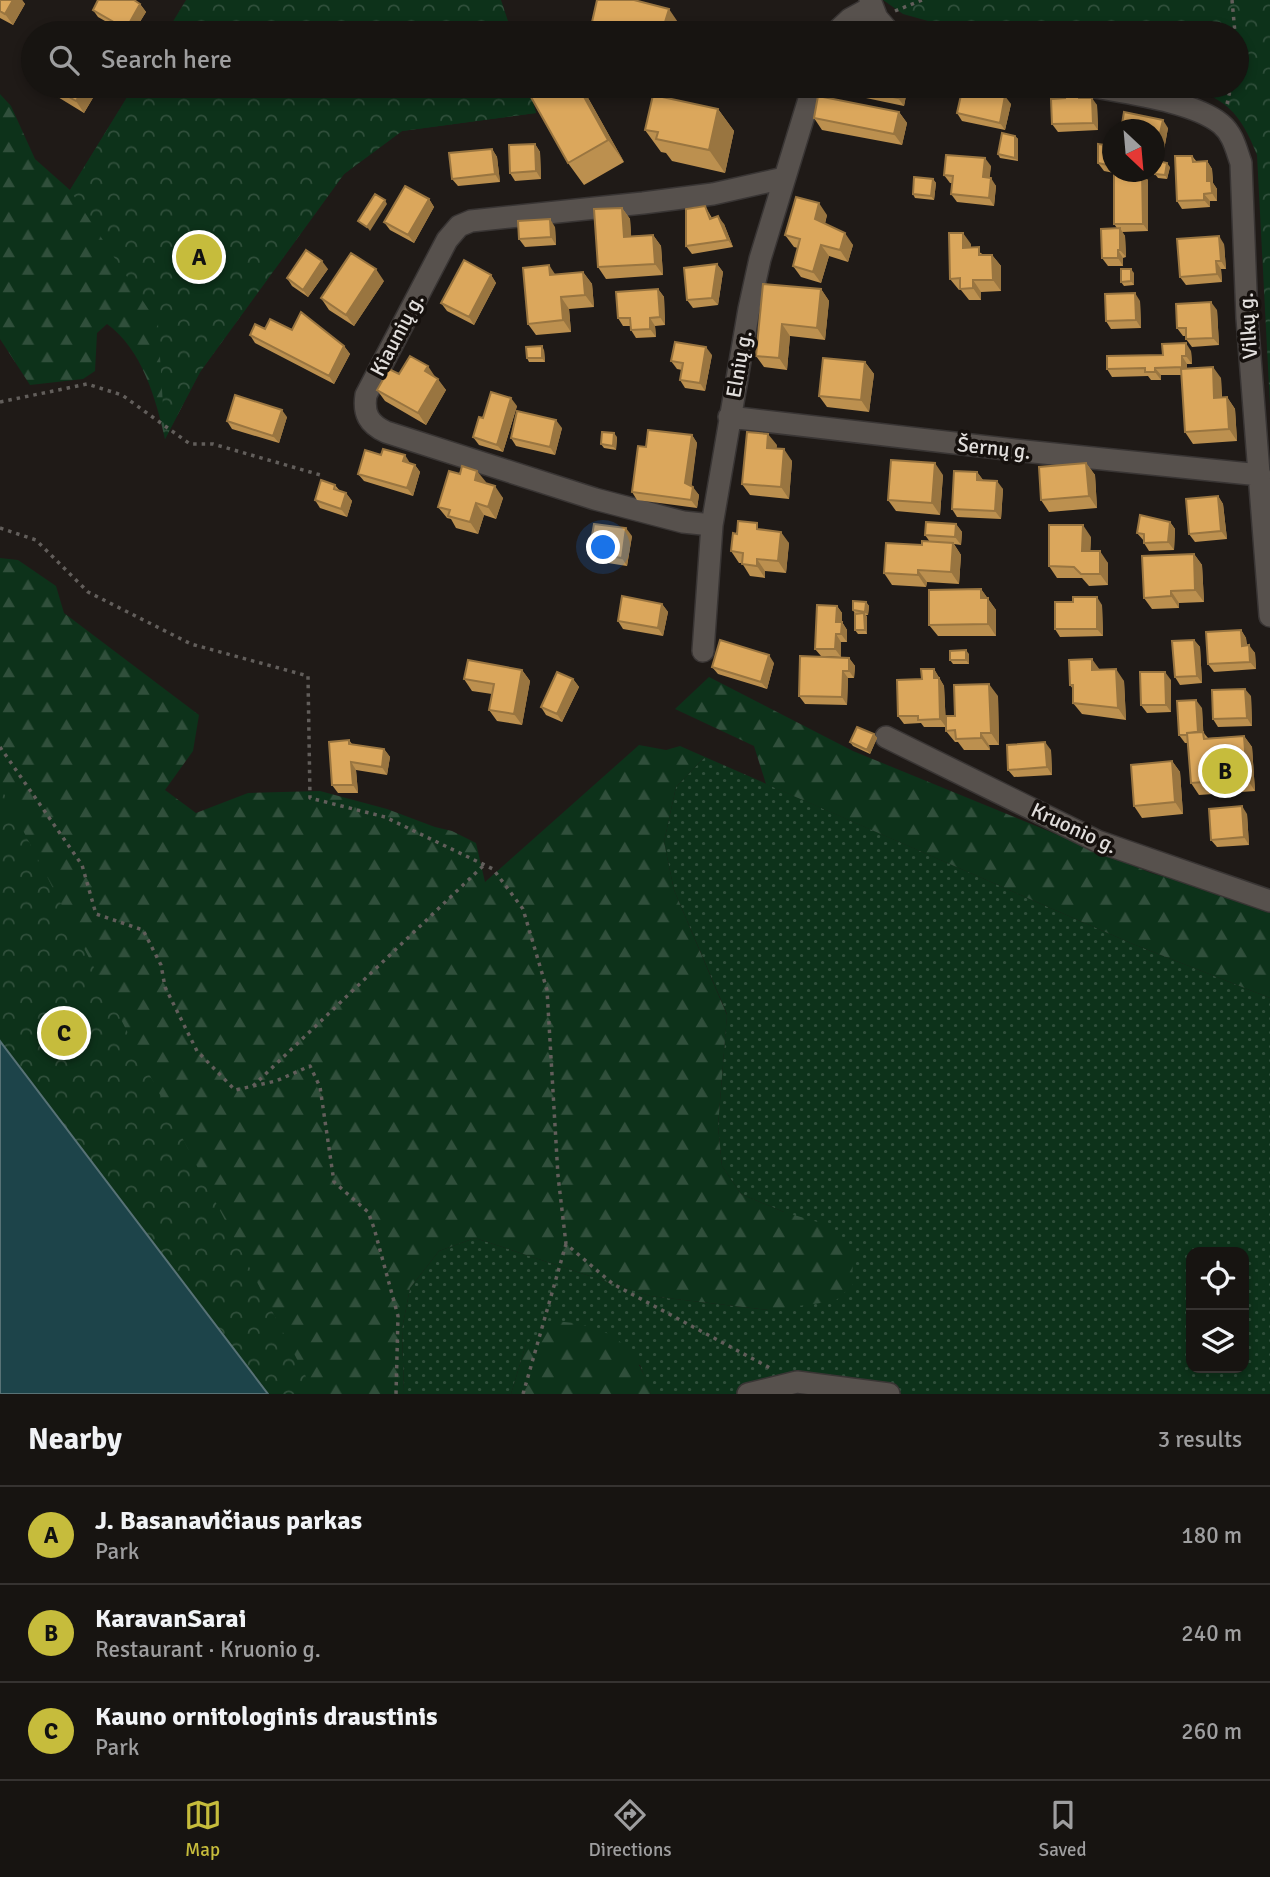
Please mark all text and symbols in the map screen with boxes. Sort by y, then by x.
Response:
search box [21,21,1249,98]
icon: search [45,41,83,79]
text: Search here [101,44,232,76]
north arrow [1102,119,1165,182]
pin: A [176,231,222,283]
street label: Kiaunių g. [364,289,430,381]
street label: Vilkų g. [1233,292,1263,360]
street label: Elnių g. [720,328,758,400]
street label: Šernų g. [956,431,1032,465]
your location [586,530,620,564]
pin: B [1202,745,1248,797]
street label: Kruonio g. [1027,797,1121,859]
pin: C [41,1007,87,1059]
map controls [1186,1247,1249,1373]
button: locate [1186,1247,1249,1310]
button: layers [1186,1310,1249,1373]
text: Nearby [28,1421,122,1458]
text: 3 results [1158,1425,1242,1454]
text: J. Basanavičiaus parkas [95,1505,362,1537]
text: A [44,1521,58,1550]
text: 180 m [1181,1521,1242,1550]
text: Park [95,1537,139,1566]
text: KaravanSarai [95,1603,247,1635]
text: B [44,1619,58,1648]
text: 240 m [1181,1619,1242,1648]
text: Restaurant · Kruonio g. [95,1635,321,1664]
text: Kauno ornitologinis draustinis [95,1701,438,1733]
text: C [44,1717,58,1746]
text: 260 m [1181,1717,1242,1746]
text: Park [95,1733,139,1762]
tab: Map [184,1796,222,1862]
tab: Directions [589,1796,672,1862]
tab: Saved [1039,1796,1086,1862]

